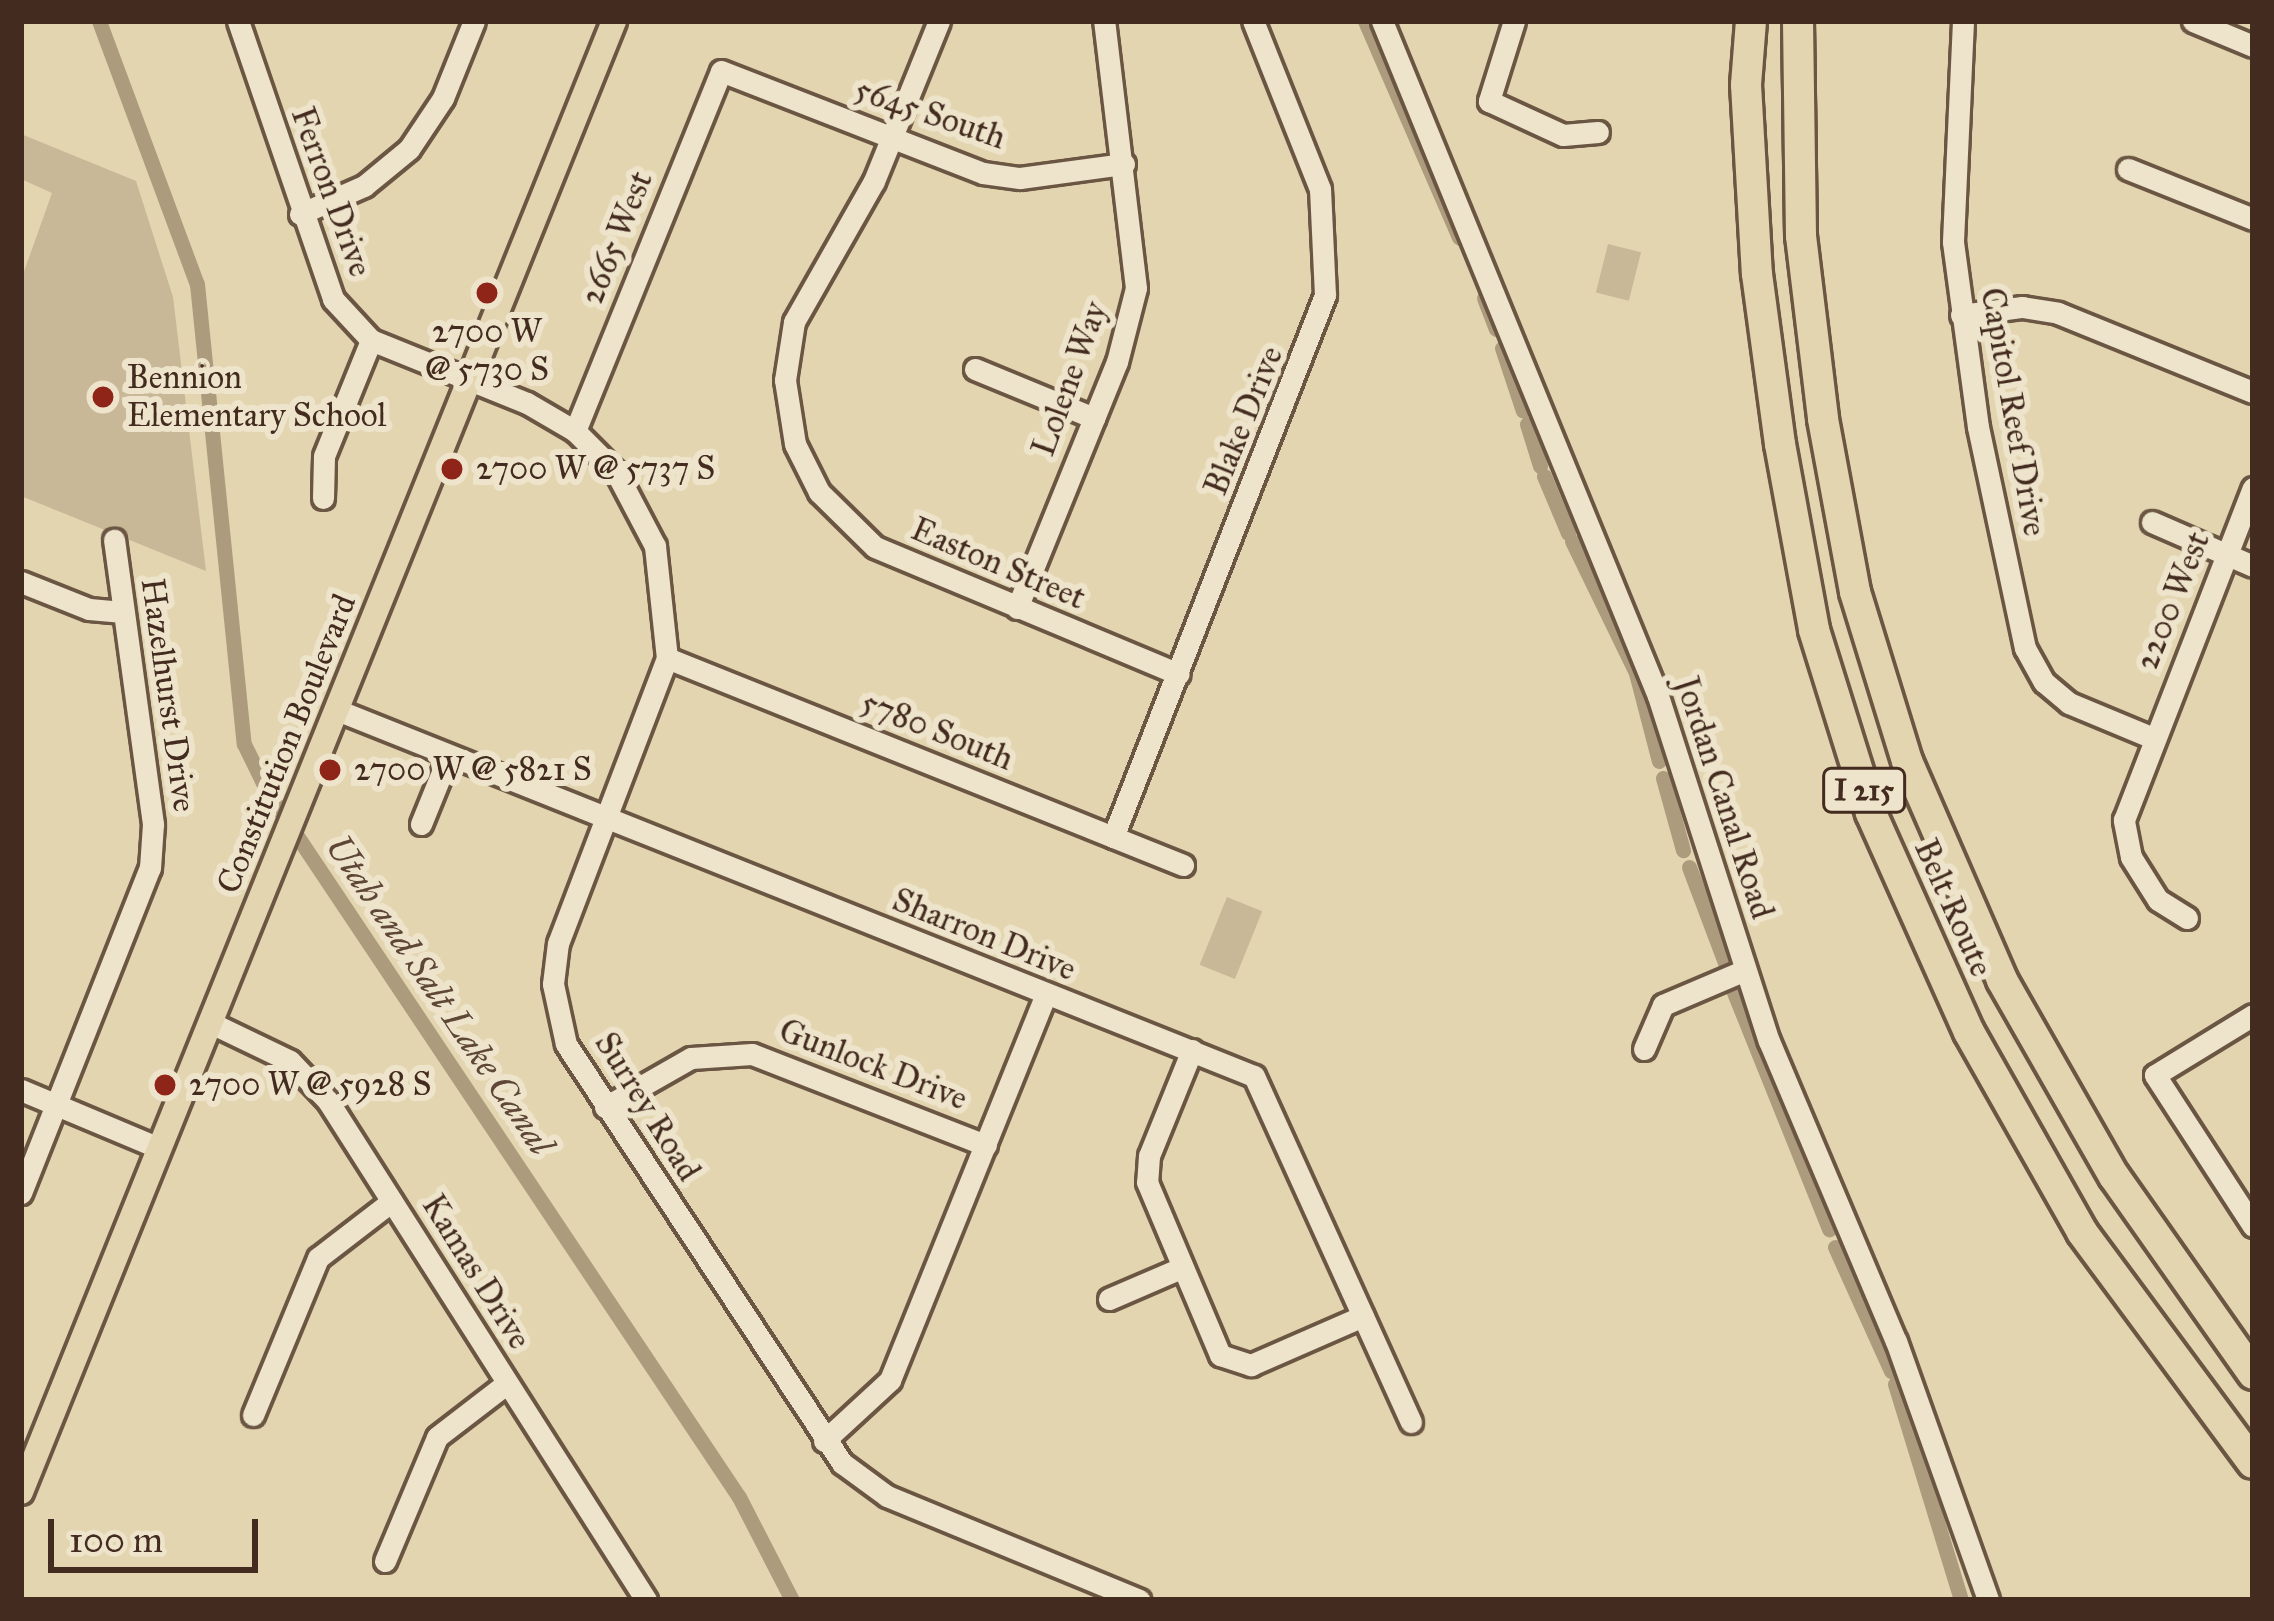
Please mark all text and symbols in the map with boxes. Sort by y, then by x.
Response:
street label: 5645 South [850,70,1010,158]
street label: Ferron Drive [282,102,380,282]
street label: 2665 West [572,166,662,310]
marker: 2700 W @ 5730 S [474,280,500,306]
street label: Capitol Reef Drive [1972,285,2054,539]
street label: Lolene Way [1024,297,1116,461]
place label: 2700 W @ 5730 S [425,312,549,390]
street label: Blake Drive [1196,341,1292,501]
place label: Bennion Elementary School [127,358,387,436]
marker: Bennion Elementary School [90,384,116,410]
place label: 2700 W @ 5737 S [476,449,715,489]
marker: 2700 W @ 5737 S [439,456,465,482]
street label: Easton Street [905,510,1091,618]
street label: 2200 West [2127,526,2219,676]
street label: Hazelhurst Drive [132,576,204,814]
street label: Constitution Boulevard [209,589,365,899]
street label: Jordan Canal Road [1666,672,1782,924]
street label: 5780 South [855,683,1019,779]
place label: 2700 W @ 5821 S [354,750,592,790]
marker: 2700 W @ 5821 S [317,757,343,783]
road number: I 215 [1822,766,1906,814]
water label: Utah and Salt Lake Canal [316,827,562,1163]
street label: Belt Route [1905,833,2001,983]
street label: Sharron Drive [887,880,1081,990]
street label: Gunlock Drive [774,1011,972,1119]
street label: Surrey Road [586,1025,708,1189]
place label: 2700 W @ 5928 S [189,1065,431,1105]
marker: 2700 W @ 5928 S [152,1072,178,1098]
street label: Kamas Drive [413,1188,539,1356]
scale bar [54,1495,264,1569]
text: 100 m [69,1518,163,1562]

